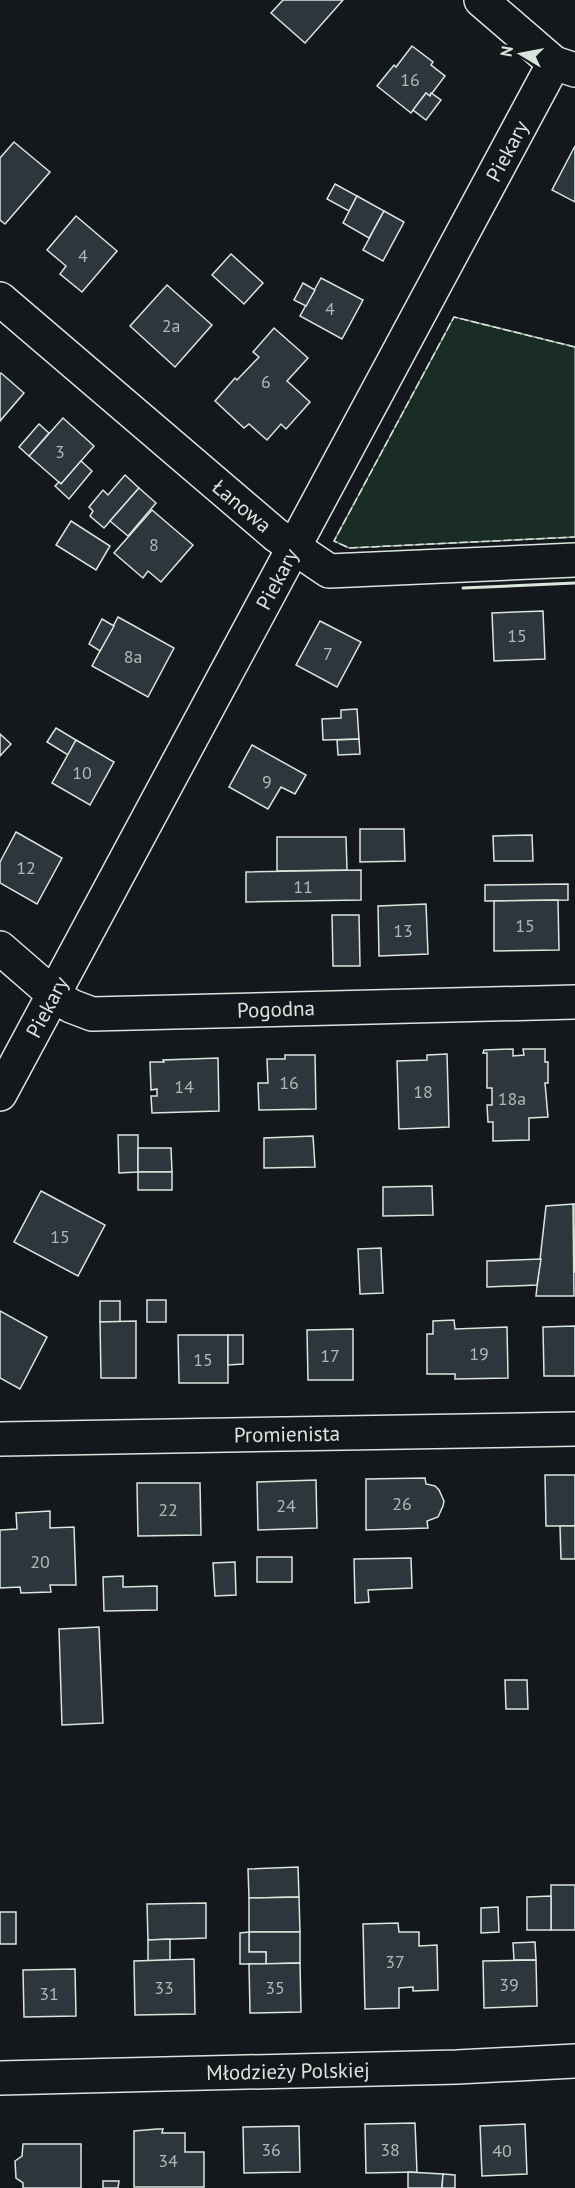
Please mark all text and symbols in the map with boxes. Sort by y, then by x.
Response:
north arrow [491,24,551,84]
text: N [495,44,517,58]
house number: 16 [400,68,420,91]
street label: Piekary [480,116,534,186]
house number: 4 [78,244,88,267]
house number: 4 [325,297,335,320]
house number: 2a [162,314,180,337]
house number: 6 [261,370,271,393]
house number: 3 [55,440,65,463]
street label: Łanowa [207,473,277,539]
house number: 8 [149,533,159,556]
street label: Piekary [250,544,304,614]
house number: 15 [507,624,527,647]
house number: 7 [323,642,333,665]
house number: 8a [124,645,142,668]
house number: 10 [72,761,92,784]
house number: 9 [262,770,272,793]
house number: 12 [16,856,36,879]
house number: 11 [293,875,313,898]
house number: 15 [515,914,535,937]
house number: 13 [393,919,413,942]
street label: Piekary [20,972,74,1042]
street label: Pogodna [237,994,315,1024]
house number: 16 [279,1071,299,1094]
house number: 14 [174,1075,194,1098]
house number: 18 [413,1080,433,1103]
house number: 18a [498,1087,526,1110]
house number: 15 [50,1225,70,1248]
house number: 19 [469,1342,489,1365]
house number: 17 [320,1344,340,1367]
house number: 15 [193,1348,213,1371]
street label: Promienista [234,1420,340,1448]
house number: 26 [392,1492,412,1515]
house number: 24 [276,1494,296,1517]
house number: 22 [158,1498,178,1521]
house number: 20 [30,1550,50,1573]
house number: 37 [385,1950,405,1973]
house number: 39 [499,1973,519,1996]
house number: 33 [154,1976,174,1999]
house number: 35 [265,1976,285,1999]
house number: 31 [39,1982,59,2005]
street label: Młodzieży Polskiej [206,2056,370,2086]
house number: 36 [261,2138,281,2161]
house number: 38 [380,2138,400,2161]
house number: 40 [492,2139,512,2162]
house number: 34 [158,2149,178,2172]

